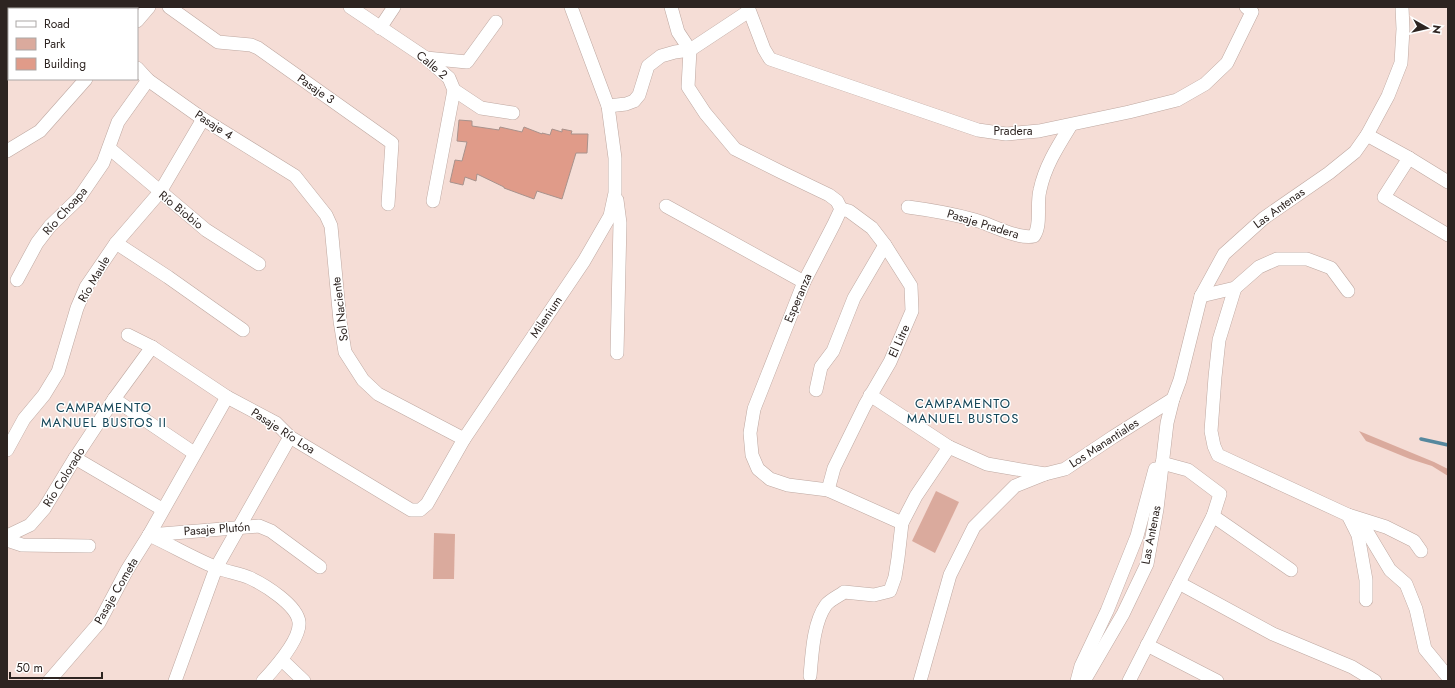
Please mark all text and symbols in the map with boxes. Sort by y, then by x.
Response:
legend [8,8,138,80]
north arrow [1407,8,1447,48]
text: Road [44,15,70,33]
text: N [1428,24,1445,35]
text: Park [44,35,66,53]
street label: Calle 2 [412,46,452,84]
text: Building [44,55,86,73]
street label: Pasaje 3 [294,70,339,109]
street label: Pasaje 4 [191,106,237,144]
street label: Pradera [993,122,1033,140]
street label: Río Choapa [38,183,92,239]
street label: Las Antenas [1250,183,1309,233]
street label: Río Biobio [155,186,208,234]
street label: Pasaje Pradera [945,205,1021,244]
street label: Río Maule [74,253,114,305]
street label: Esperanza [780,270,817,325]
street label: Sol Naciente [327,276,353,342]
street label: Milenium [525,293,567,341]
street label: El Litre [884,322,914,360]
district label: CAMPAMENTO MANUEL BUSTOS [907,394,1019,428]
district label: CAMPAMENTO MANUEL BUSTOS II [41,398,167,432]
street label: Pasaje Río Loa [247,404,319,459]
street label: Los Manantiales [1066,414,1142,472]
street label: Río Colorado [39,443,90,510]
street label: Las Antenas [1136,504,1166,566]
street label: Pasaje Plutón [183,518,251,540]
street label: Pasaje Cometa [90,554,142,628]
scale bar [10,654,102,680]
text: 50 m [16,659,43,677]

